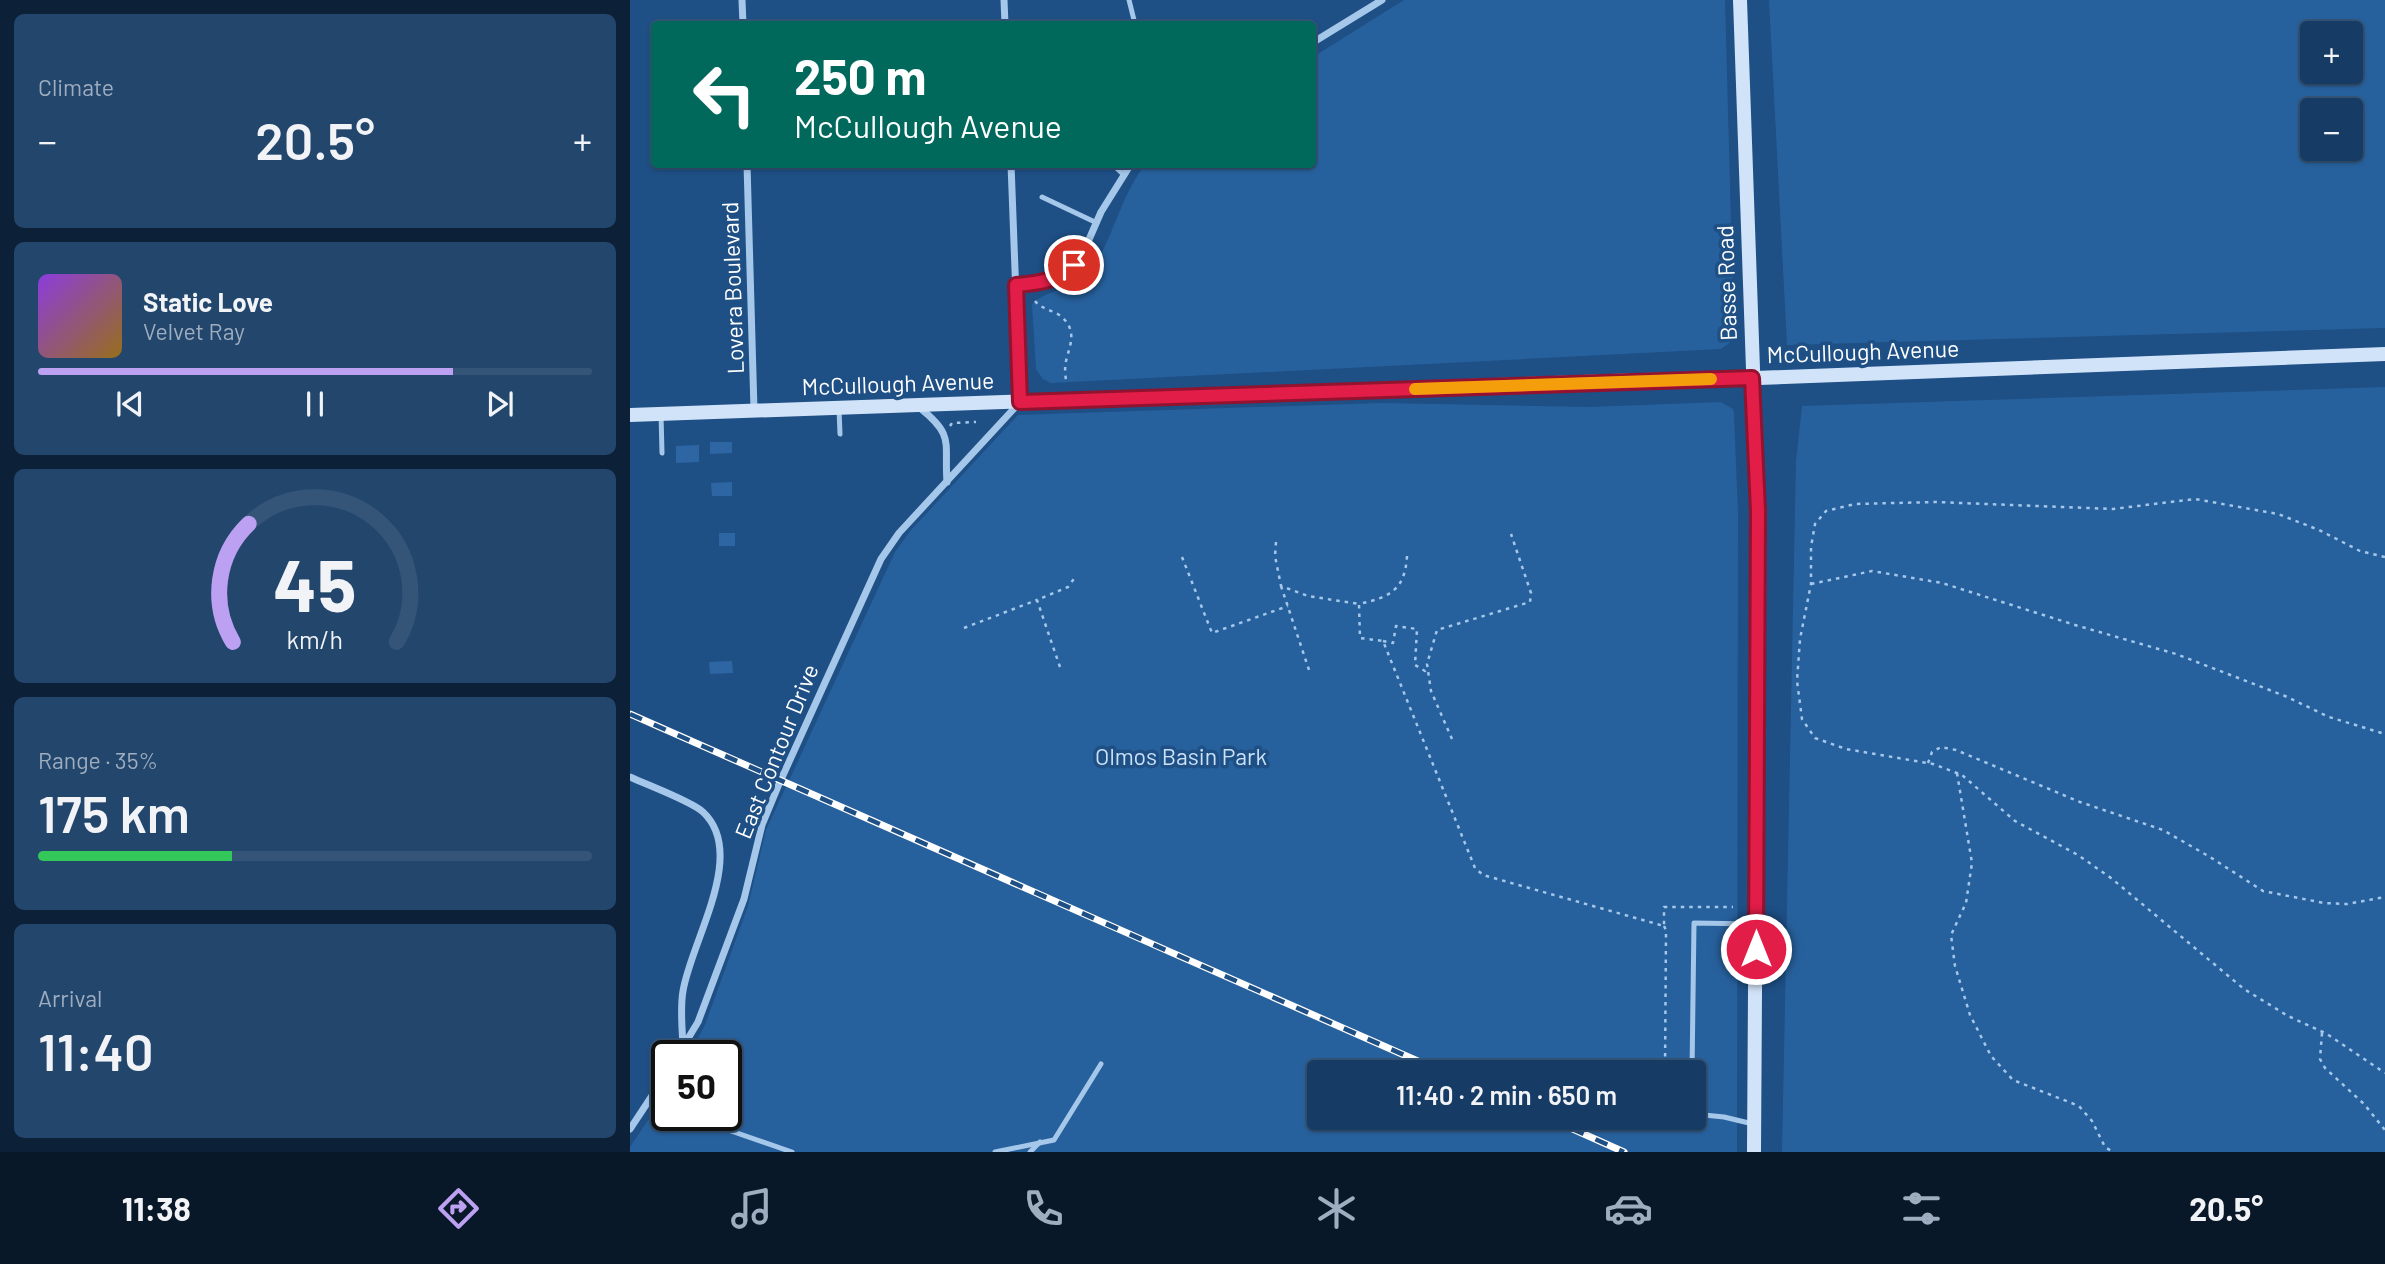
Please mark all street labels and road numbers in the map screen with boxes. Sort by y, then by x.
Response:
street label: Lovera Boulevard [715,201,749,375]
street label: Basse Road [1710,225,1742,341]
street label: McCullough Avenue [1766,334,1960,368]
street label: McCullough Avenue [801,366,995,400]
street label: East Contour Drive [728,660,824,842]

